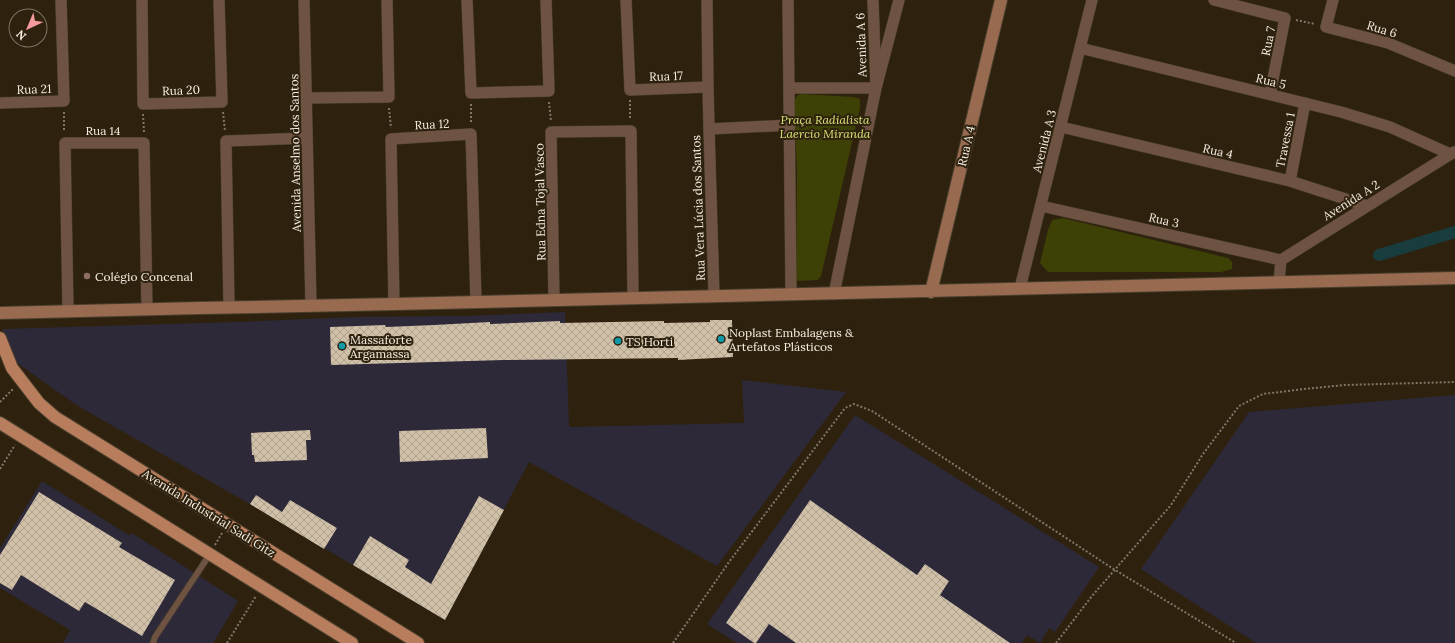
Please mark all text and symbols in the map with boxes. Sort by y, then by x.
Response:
north arrow [8,8,48,48]
street label: Avenida A 6 [852,12,870,79]
street label: Rua 6 [1365,17,1399,41]
street label: Rua 7 [1258,25,1278,57]
text: N [13,27,29,43]
street label: Rua 17 [649,68,684,84]
street label: Rua 5 [1254,70,1288,92]
street label: Avenida Anselmo dos Santos [286,73,304,233]
street label: Rua 21 [16,81,52,97]
street label: Rua 20 [162,82,200,98]
street label: Avenida A 3 [1029,108,1059,175]
street label: Travessa 1 [1272,111,1298,169]
park label: Praça Radialista Laercio Miranda [780,112,871,141]
street label: Rua 12 [414,116,450,132]
street label: Rua 14 [86,123,121,138]
street label: Rua A 4 [954,124,978,168]
street label: Rua Vera Lúcia dos Santos [688,134,708,281]
street label: Rua 4 [1201,140,1235,162]
street label: Rua Edna Tojal Vasco [531,143,549,261]
street label: Avenida A 2 [1319,177,1382,224]
street label: Rua 3 [1147,209,1181,231]
place label: Colégio Concenal [95,269,193,284]
marker: Colégio Concenal [82,271,92,281]
place label: Noplast Embalagens & Artefatos Plásticos [728,325,854,354]
place label: Massaforte Argamassa [349,332,412,361]
place label: TS Horti [626,334,673,349]
marker: Noplast Embalagens & Artefatos Plásticos [716,334,726,344]
marker: TS Horti [613,336,623,346]
marker: Massaforte Argamassa [337,341,347,351]
street label: Avenida Industrial Sadi Gitz [139,465,278,560]

